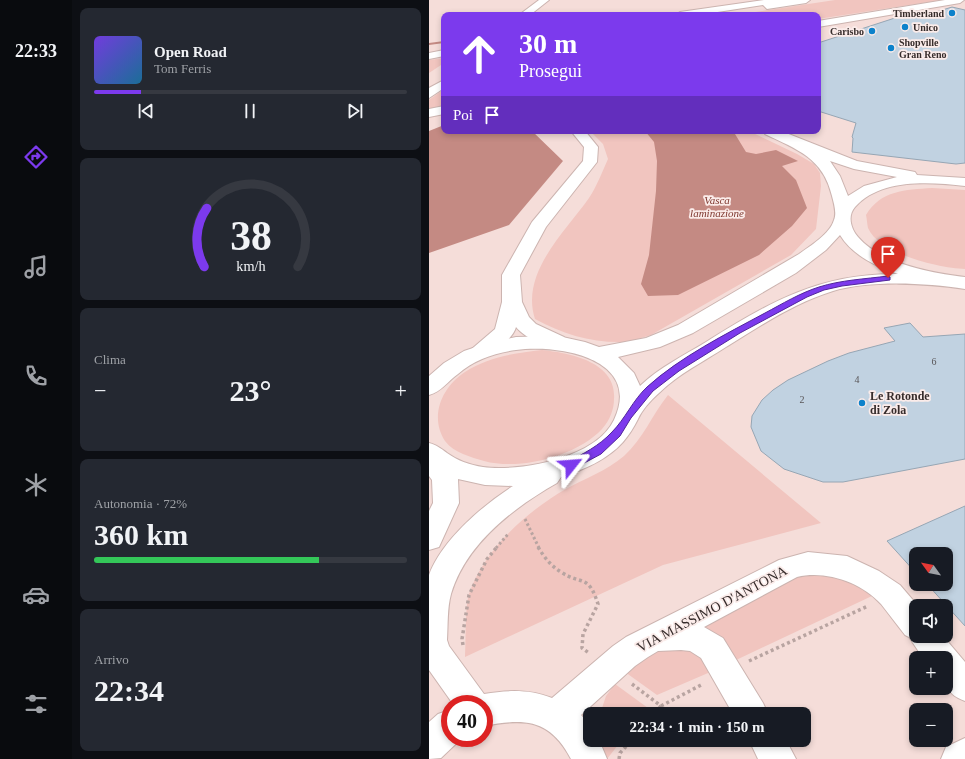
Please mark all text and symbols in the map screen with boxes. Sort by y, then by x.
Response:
place label: Timberland [893,8,944,19]
marker: Timberland [947,8,957,18]
marker: Unico [900,22,910,32]
place label: Unico [913,22,938,33]
place label: Carisbo [830,26,864,37]
marker: Carisbo [867,26,877,36]
icon: ahead [453,28,505,80]
text: 30 m [519,28,577,59]
place label: Shopville Gran Reno [899,37,947,60]
text: 22:33 [15,41,57,61]
marker: Shopville Gran Reno [886,43,896,53]
text: Open Road [154,44,227,60]
text: Tom Ferris [154,61,211,76]
text: Prosegui [519,61,582,81]
icon: previous [135,100,157,122]
icon: pause [239,100,261,122]
icon: next [344,100,366,122]
icon: arrive [481,104,503,126]
text: Poi [453,107,473,123]
icon: directions [22,143,50,171]
water label: Vasca laminazione [690,194,744,219]
text: 38 [230,213,271,259]
pin [871,237,905,278]
icon: arrive [877,243,899,265]
icon: music [22,253,50,281]
text: km/h [236,258,265,274]
text: Clima [94,352,126,367]
house number: 6 [932,356,937,367]
icon: phone [22,362,50,390]
text: 23° [230,374,272,407]
house number: 4 [855,374,860,385]
text: − [94,378,106,403]
text: + [395,378,407,403]
place label: Le Rotonde di Zola [870,389,930,417]
house number: 2 [800,394,805,405]
marker: Le Rotonde di Zola [857,398,867,408]
position arrow [550,444,592,486]
icon: climate [22,471,50,499]
text: Autonomia · 72% [94,496,187,511]
text: 360 km [94,518,188,551]
north arrow [909,547,953,591]
map controls [909,547,953,747]
street label: VIA MASSIMO D'ANTONA [634,563,790,655]
icon: car [22,581,50,609]
button: sound [909,599,953,643]
button: + [909,651,953,695]
text: Arrivo [94,652,129,667]
text: 22:34 [94,674,164,707]
icon: filters [22,690,50,718]
speed limit sign: 40 [441,695,493,747]
button: − [909,703,953,747]
text: 22:34 · 1 min · 150 m [630,719,765,735]

